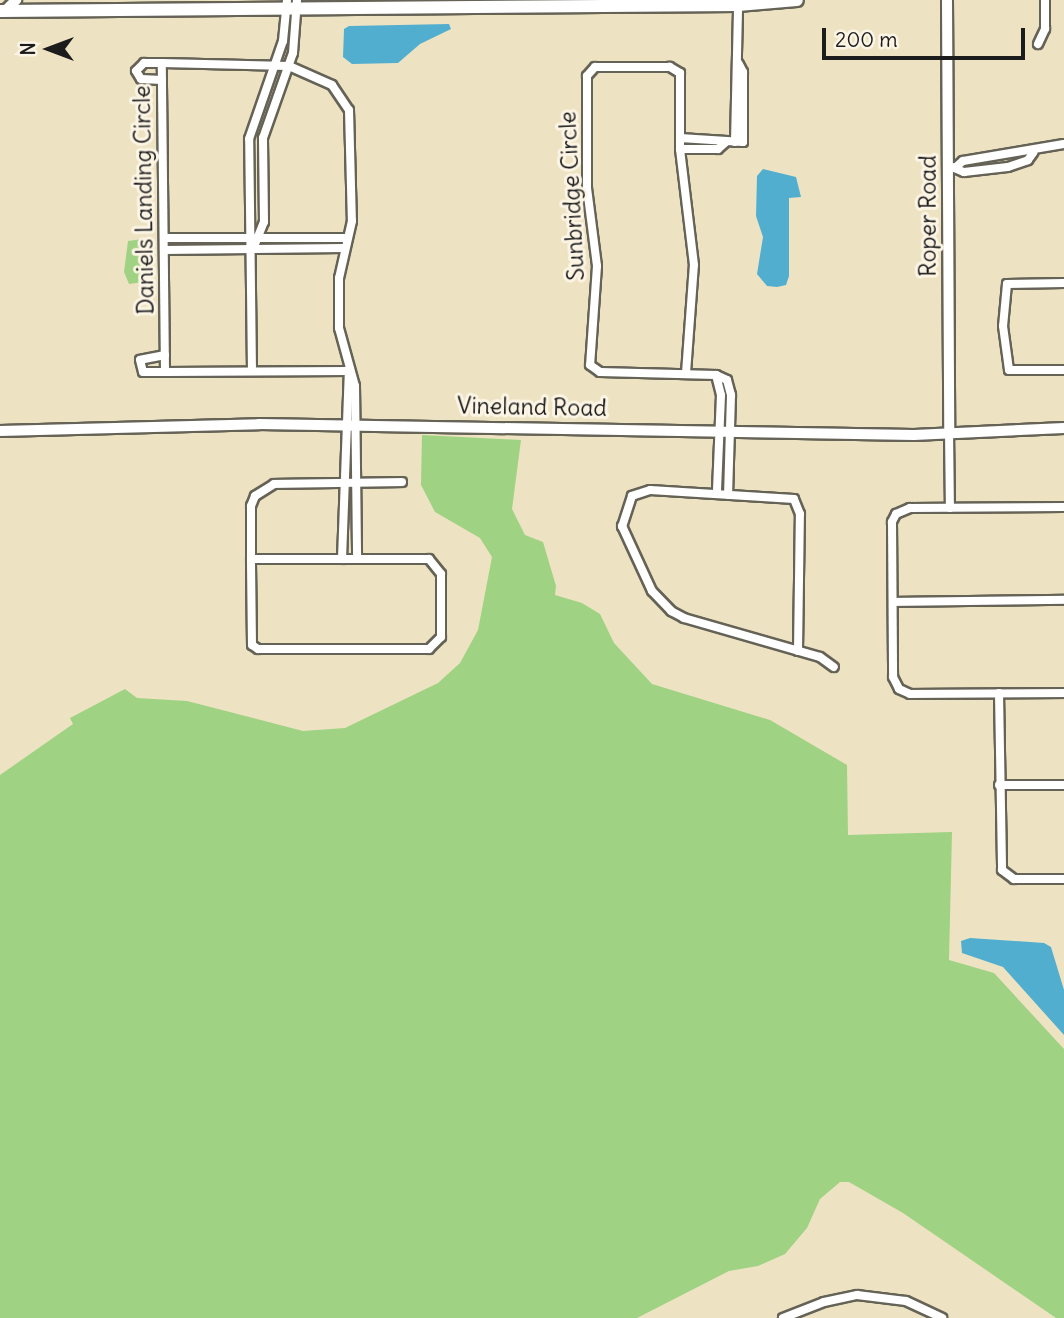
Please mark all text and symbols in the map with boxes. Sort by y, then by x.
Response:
north arrow [14,14,84,84]
scale bar [826,14,1029,58]
text: 200 m [835,26,898,53]
text: N [16,42,40,56]
street label: Daniels Landing Circle [128,85,160,315]
street label: Sunbridge Circle [554,111,590,281]
street label: Roper Road [914,155,942,277]
street label: Vineland Road [457,392,607,422]

